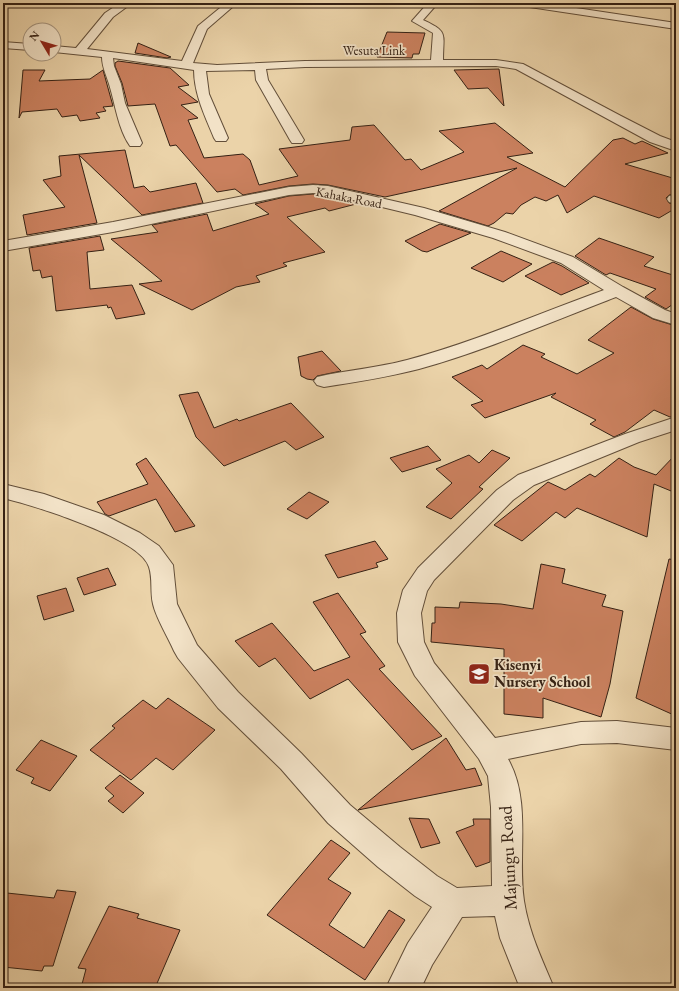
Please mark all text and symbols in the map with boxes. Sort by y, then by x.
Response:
north arrow [22,22,62,62]
text: N [26,28,42,44]
street label: Wesuta Link [343,42,406,59]
street label: Kahaka Road [314,183,384,212]
place label: Kisenyi Nursery School [494,655,591,691]
school or university icon: Kisenyi Nursery School [466,661,492,687]
street label: Majungu Road [493,804,522,911]

